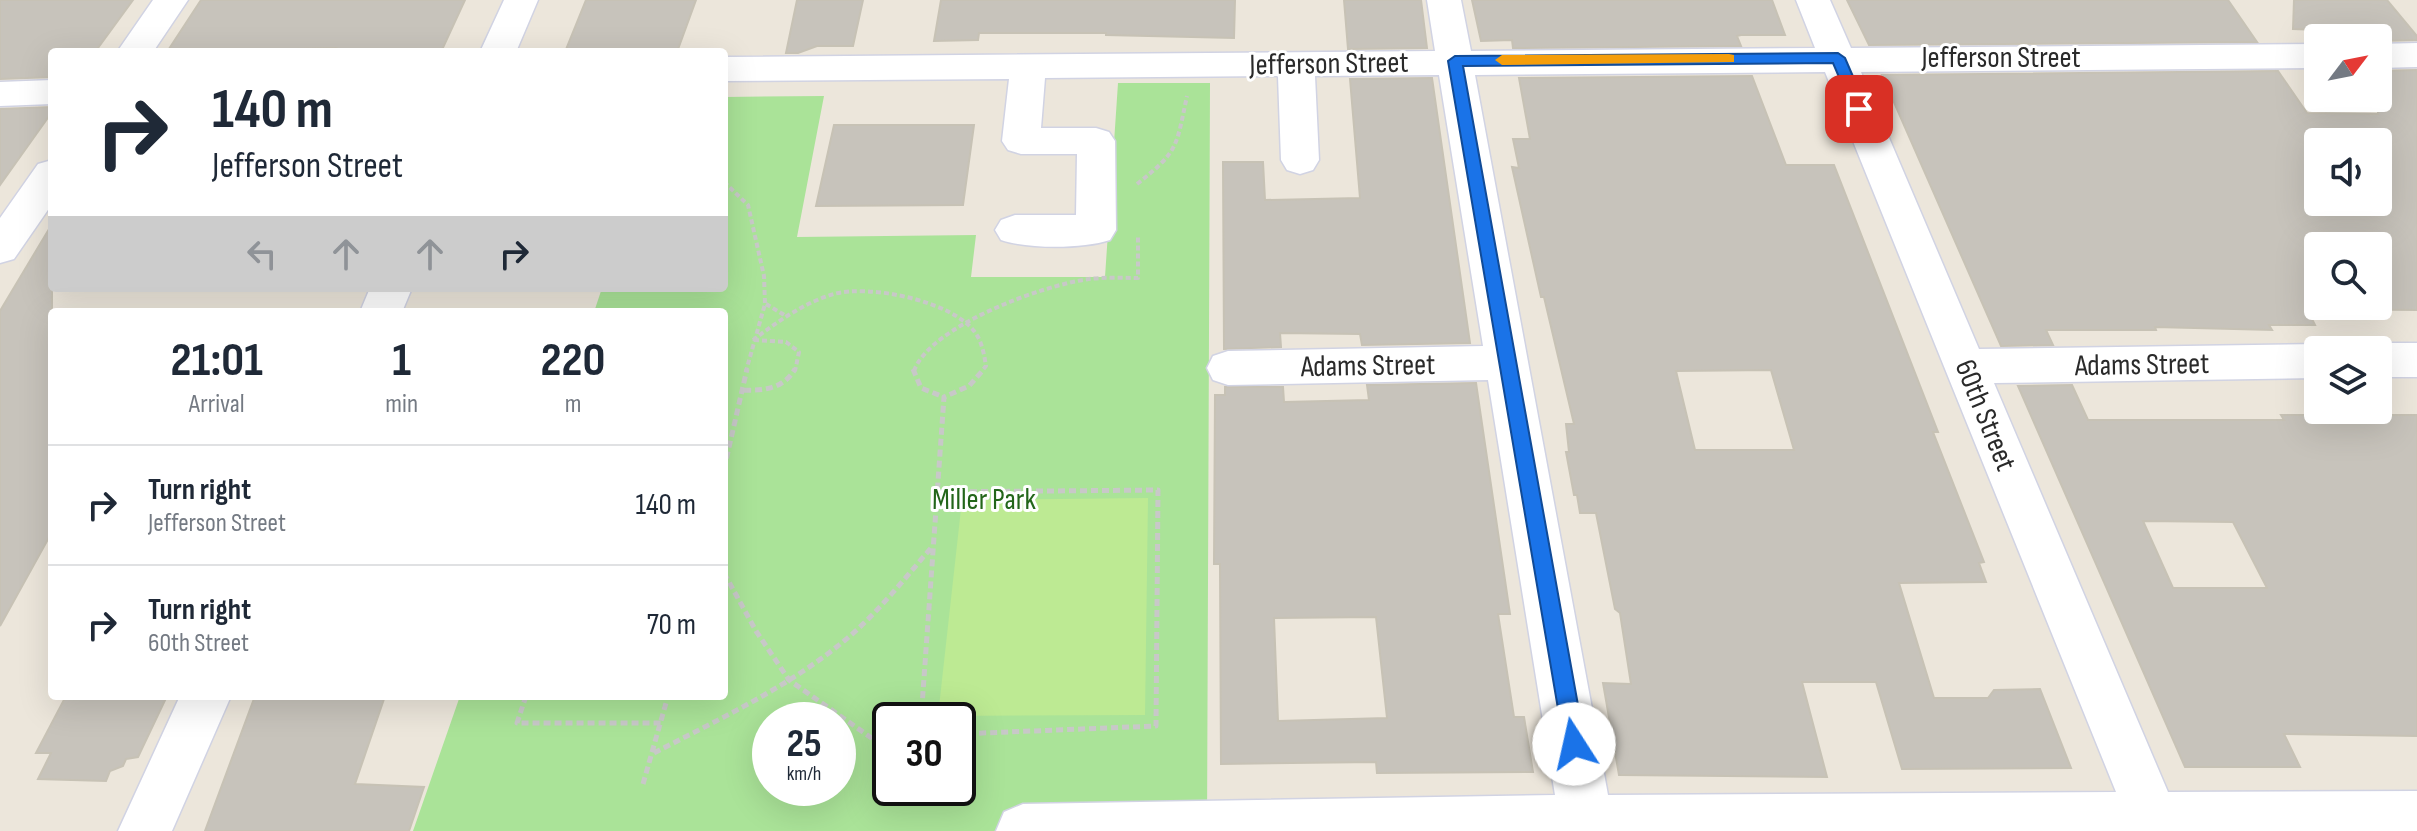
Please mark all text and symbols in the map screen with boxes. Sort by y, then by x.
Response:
north arrow [2304,24,2392,112]
map controls [2304,24,2392,424]
street label: Jefferson Street [1920,40,2081,76]
street label: Jefferson Street [1248,45,1409,83]
pin [1825,75,1893,143]
text: 140 m [212,77,333,144]
icon: right [80,80,184,184]
icon: arrive [1837,87,1881,131]
button: sound [2304,128,2392,216]
text: Jefferson Street [212,145,403,188]
icon: left [240,232,284,276]
icon: ahead [324,232,368,276]
icon: ahead [408,232,452,276]
icon: right [492,232,536,276]
button: search [2304,232,2392,320]
text: 21:01 [171,332,263,389]
text: 1 [392,332,411,389]
text: 220 [541,332,605,389]
button: layers [2304,336,2392,424]
street label: Adams Street [2073,346,2210,384]
street label: Adams Street [1299,347,1436,385]
street label: 60th Street [1947,355,2024,476]
text: Arrival [189,389,245,420]
text: min [385,389,418,420]
text: m [565,389,581,420]
text: Turn right [148,472,251,508]
park label: Miller Park [932,482,1036,518]
icon: right [80,483,124,527]
text: 140 m [636,487,696,523]
text: Jefferson Street [148,508,286,539]
text: Turn right [148,592,251,628]
icon: right [80,603,124,647]
text: 70 m [647,607,696,643]
text: 60th Street [148,628,249,659]
speed limit sign: 30 [872,702,976,806]
position arrow [1532,702,1616,786]
text: 25 [786,720,822,768]
text: km/h [787,762,821,786]

